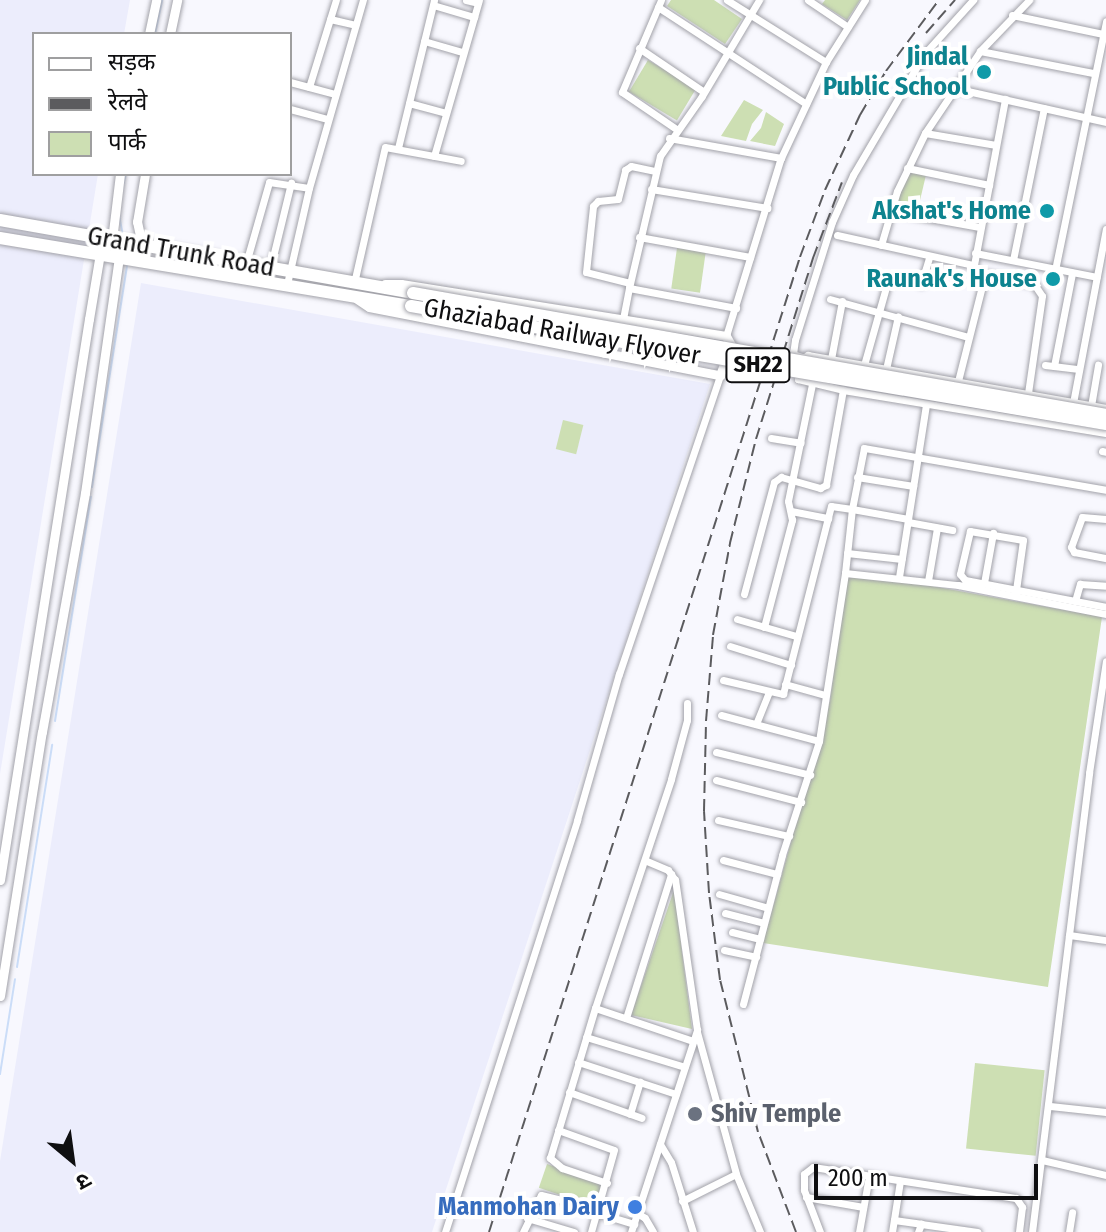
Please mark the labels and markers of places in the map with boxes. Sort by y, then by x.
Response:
place label: Jindal Public School [823,41,968,102]
marker: Jindal Public School [975,63,993,81]
place label: Akshat's Home [872,195,1031,227]
marker: Akshat's Home [1038,202,1056,220]
place label: Raunak's House [866,263,1037,295]
marker: Raunak's House [1044,270,1062,288]
place label: Shiv Temple [711,1098,841,1130]
marker: Shiv Temple [686,1105,704,1123]
place label: Manmohan Dairy [438,1191,619,1223]
marker: Manmohan Dairy [626,1198,644,1216]

